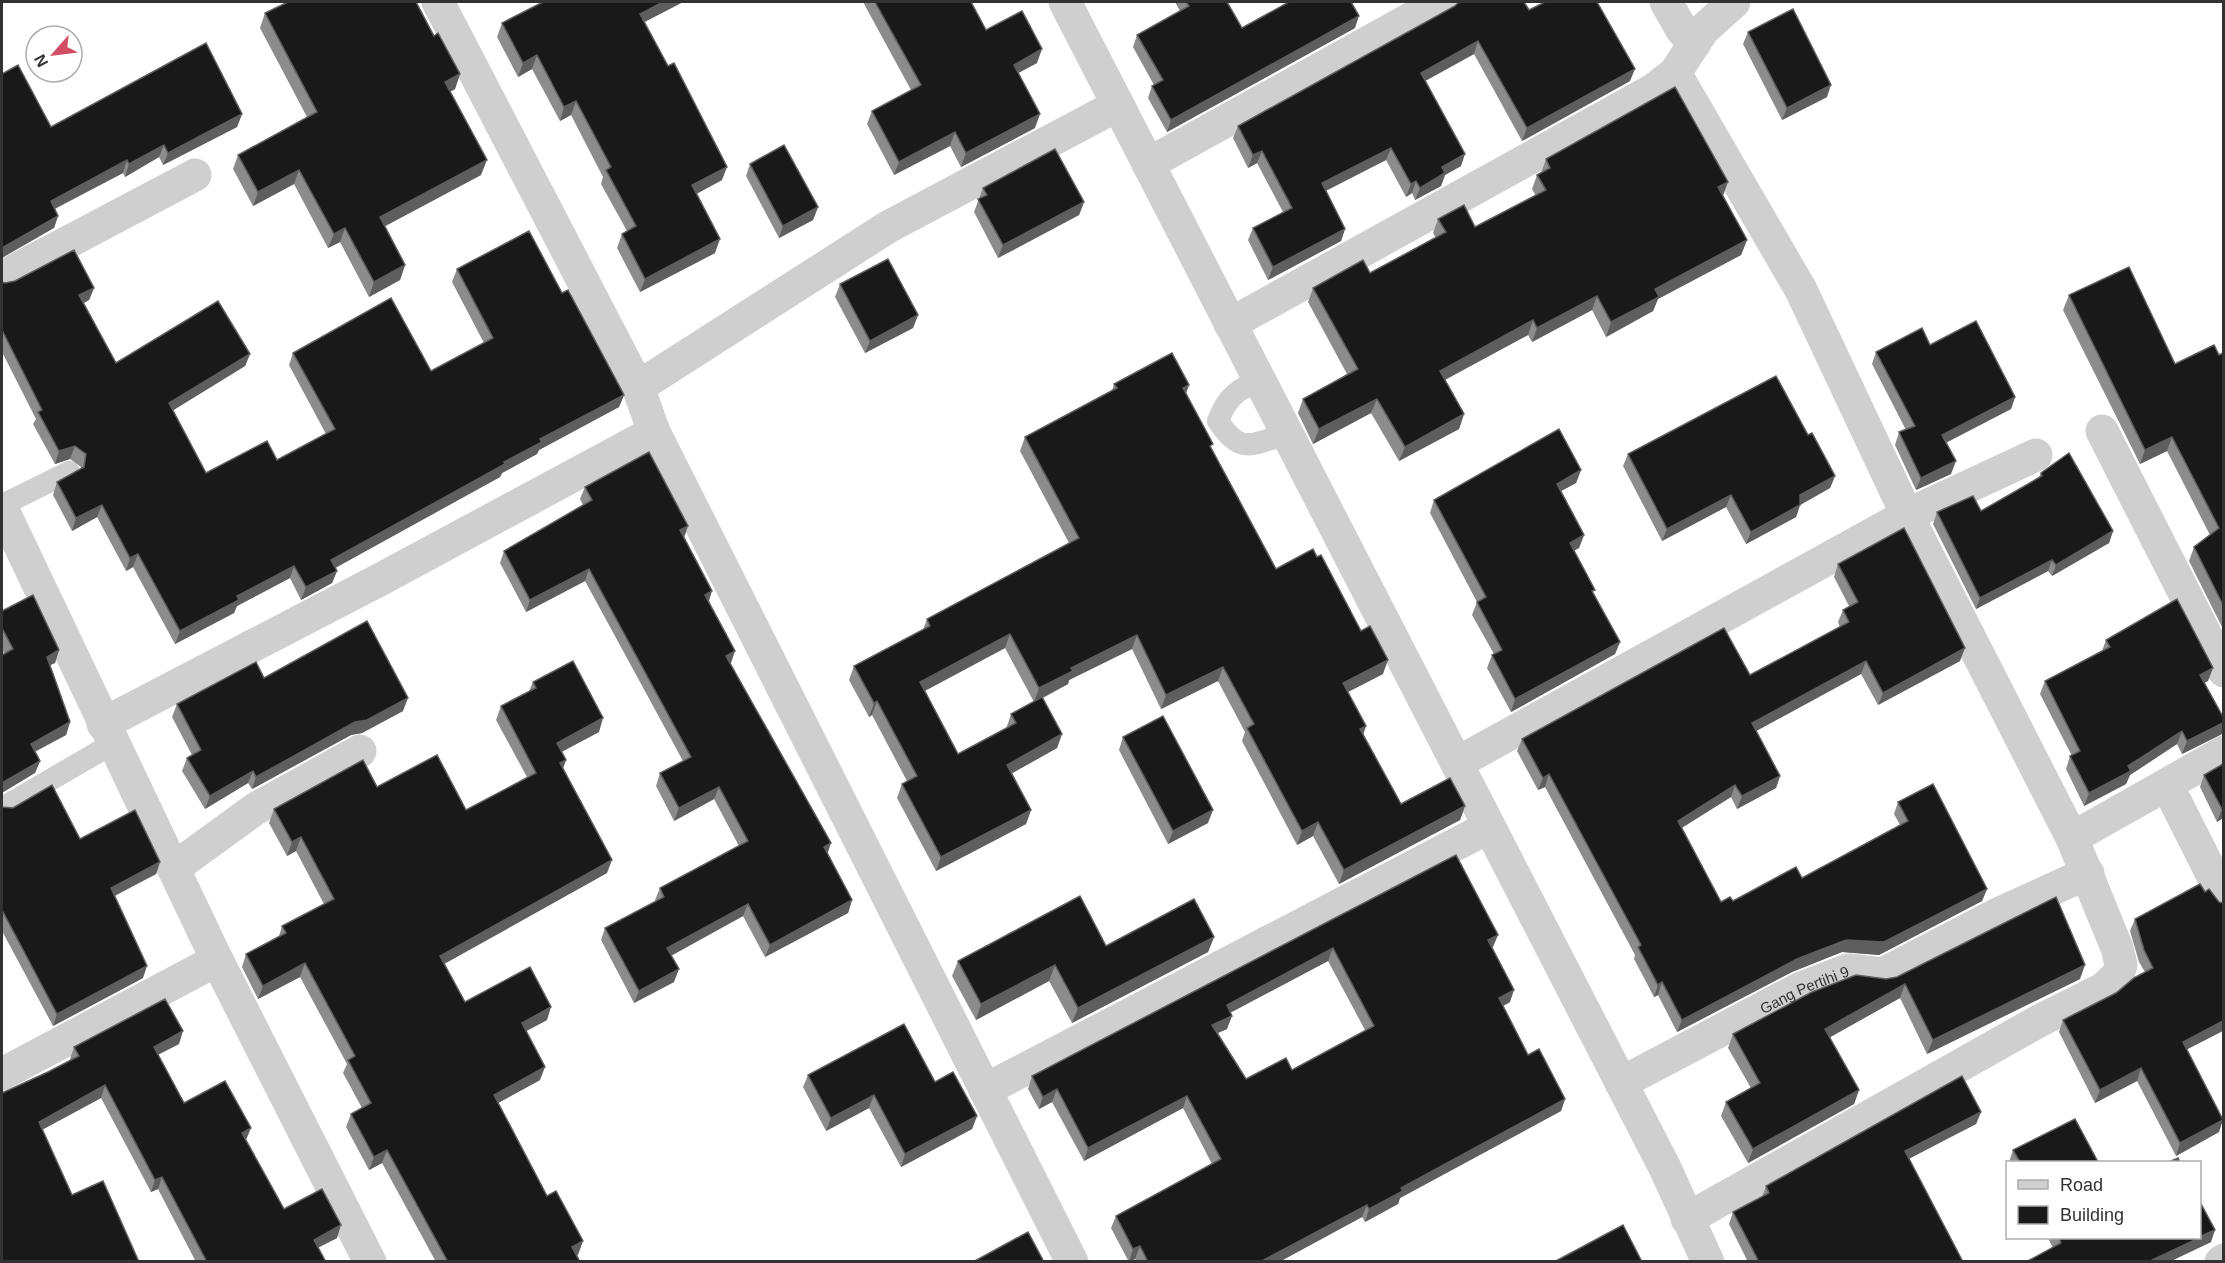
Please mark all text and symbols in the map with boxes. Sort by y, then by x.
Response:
north arrow [24,24,84,84]
text: N [31,52,51,70]
street label: Gang Pertihi 9 [1757,962,1851,1017]
legend [2006,1161,2201,1239]
text: Road [2060,1175,2103,1195]
text: Building [2060,1205,2124,1225]

